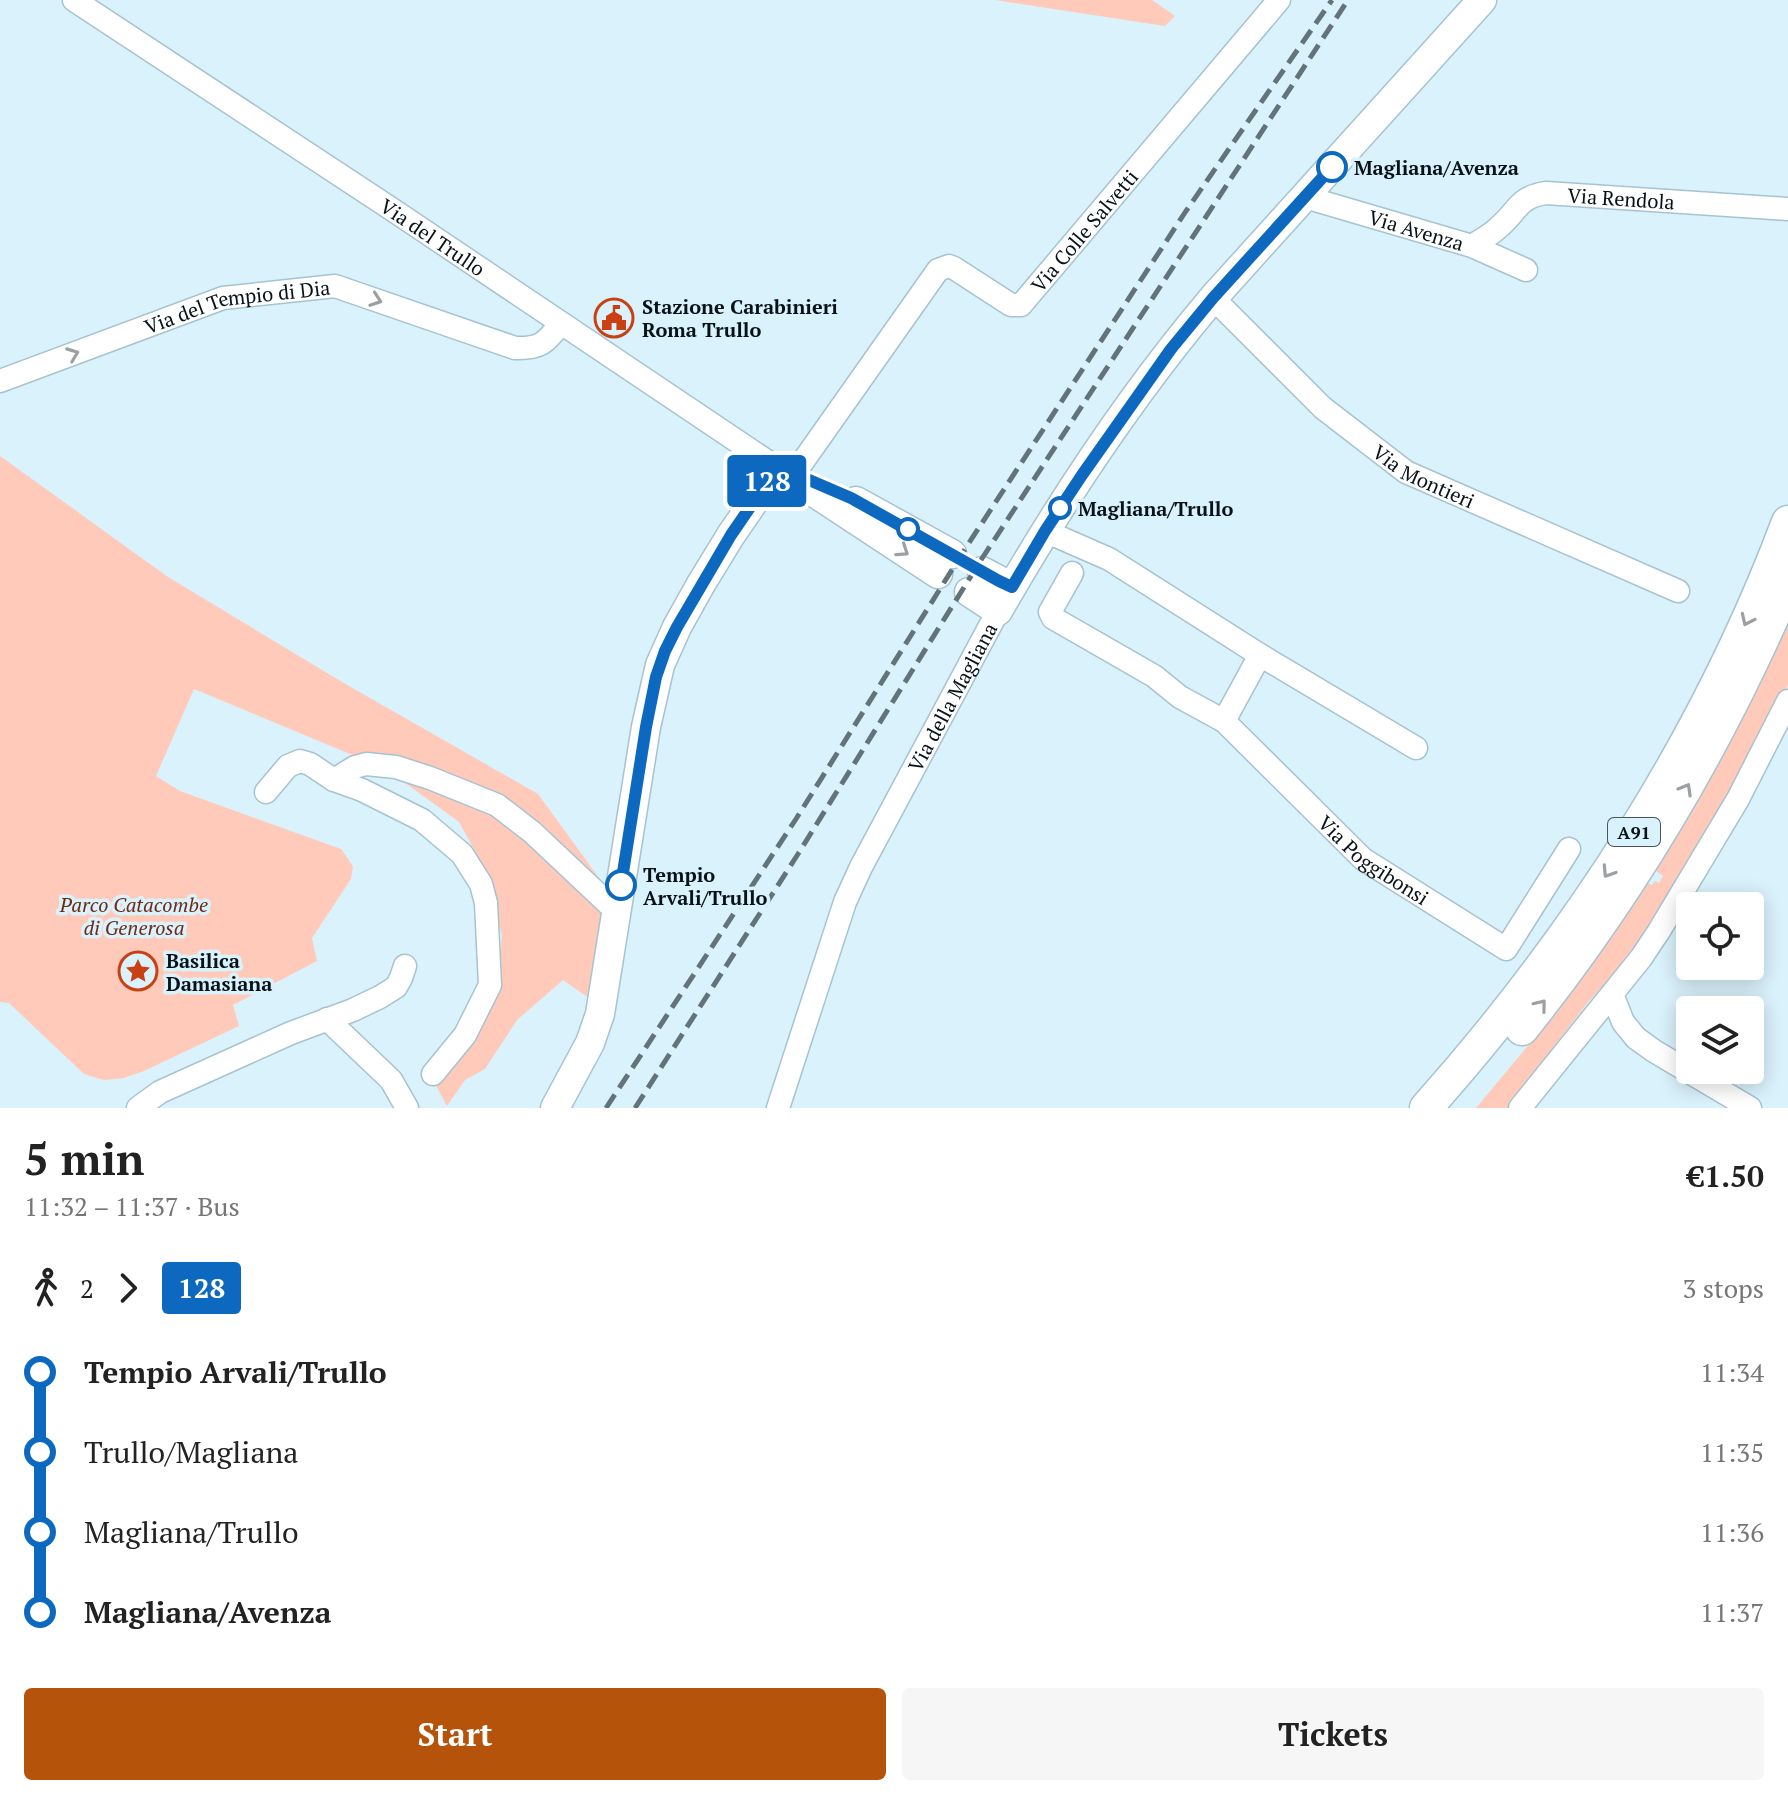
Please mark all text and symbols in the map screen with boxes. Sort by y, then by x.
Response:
marker: Magliana/Avenza [1317,152,1347,182]
place label: Magliana/Avenza [1354,154,1519,181]
street label: Via Colle Salvetti [1024,163,1144,297]
street label: Via Rendola [1567,181,1676,215]
street label: Via del Trullo [375,192,491,282]
street label: Via Avenza [1365,203,1467,256]
street label: Via del Tempio di Dia [140,273,331,340]
one-way arrow [368,291,382,307]
place label: Stazione Carabinieri Roma Trullo [642,293,838,343]
public building icon: Stazione Carabinieri Roma Trullo [593,297,635,339]
one-way arrow [65,347,79,364]
street label: Via Montieri [1367,438,1479,514]
line badge: 128 [721,455,813,507]
text: 128 [743,462,791,499]
place label: Magliana/Trullo [1078,495,1233,522]
marker: Magliana/Trullo [1049,497,1071,519]
unlabelled marker [897,518,919,540]
one-way arrow [894,542,909,557]
one-way arrow [1741,612,1757,626]
street label: Via della Magliana [901,618,1003,776]
one-way arrow [1676,783,1692,798]
street label: Via Poggibonsi [1313,809,1434,911]
road number: A91 [1608,818,1660,846]
place label: Tempio Arvali/Trullo [643,861,768,911]
one-way arrow [1603,863,1618,878]
marker: Tempio Arvali/Trullo [606,870,636,900]
park label: Parco Catacombe di Generosa [59,891,208,941]
map controls [1676,892,1764,1084]
button: locate [1676,892,1764,980]
place label: Basilica Damasiana [166,947,272,997]
place icon: Basilica Damasiana [117,950,159,992]
button: layers [1676,996,1764,1084]
one-way arrow [1531,1000,1546,1014]
text: 5 min [24,1129,144,1188]
text: €1.50 [1687,1156,1764,1196]
text: 11:32 – 11:37 · Bus [24,1189,240,1223]
icon: walk [24,1266,68,1310]
icon: forward [106,1266,150,1310]
text: 128 [178,1269,225,1306]
text: 2 [80,1271,94,1305]
text: 3 stops [1683,1271,1764,1305]
text: Tempio Arvali/Trullo [84,1352,387,1392]
text: 11:34 [1700,1355,1764,1389]
text: Trullo/Magliana [84,1432,299,1472]
text: 11:35 [1700,1435,1764,1469]
text: Magliana/Trullo [84,1512,299,1552]
text: 11:36 [1700,1515,1764,1549]
text: Magliana/Avenza [84,1592,331,1632]
text: 11:37 [1700,1595,1764,1629]
button: Start [24,1688,886,1780]
button: Tickets [902,1688,1764,1780]

